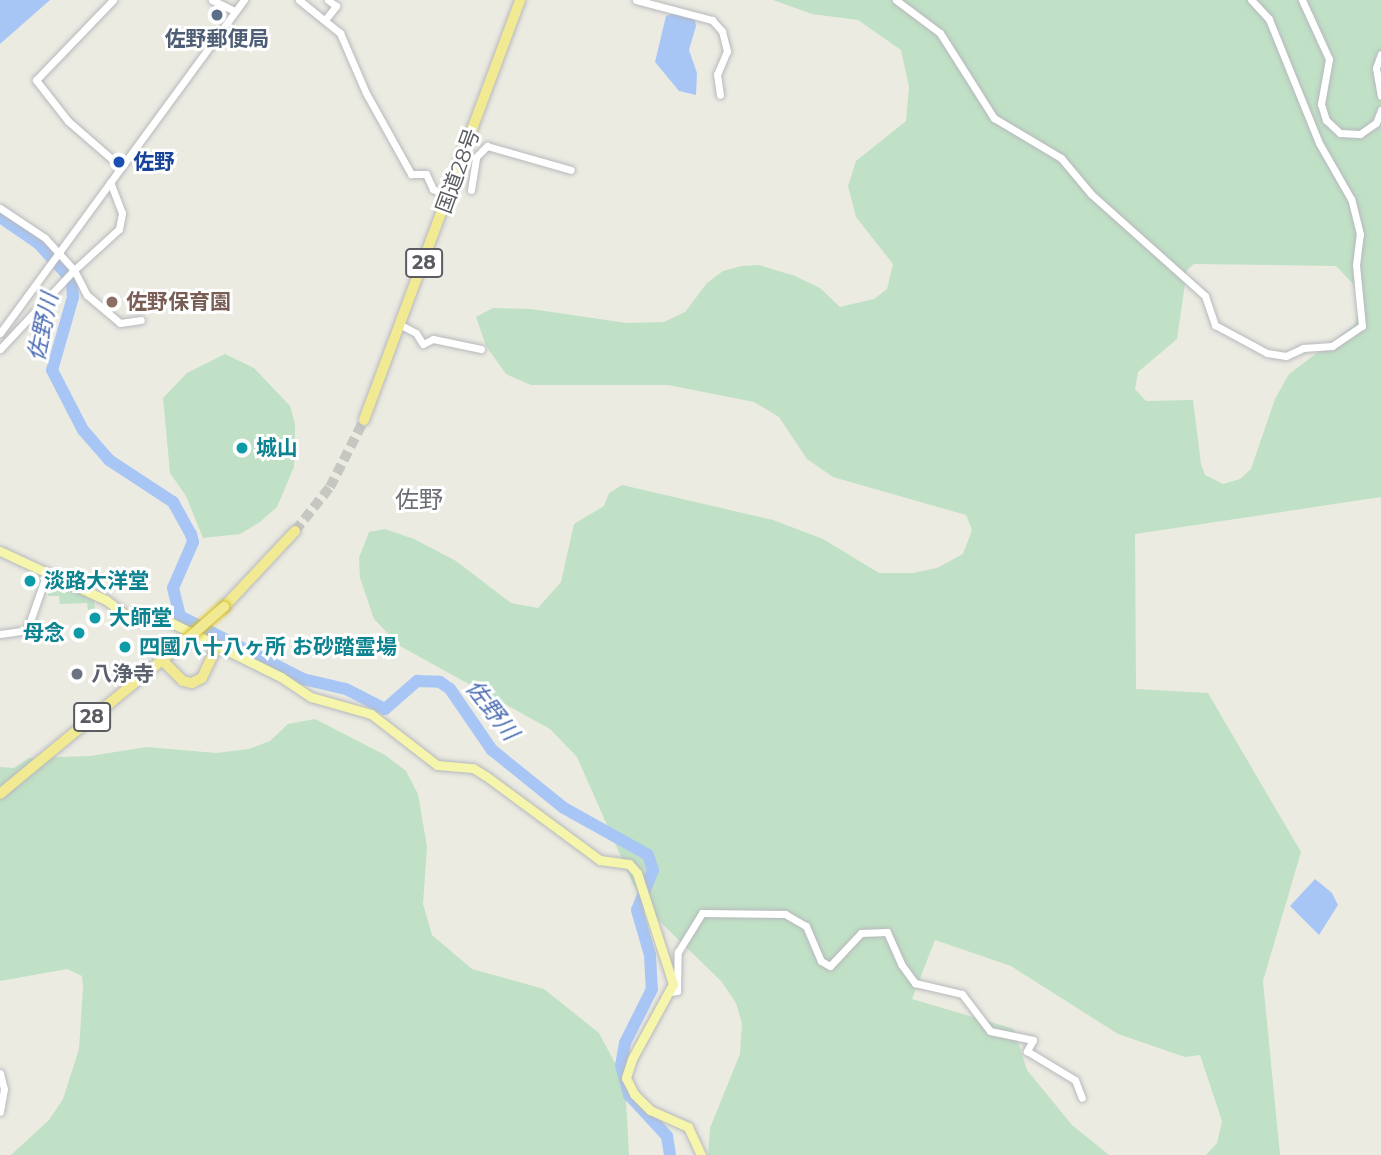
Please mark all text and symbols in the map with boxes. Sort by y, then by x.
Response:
marker: 佐野郵便局 [209,7,225,23]
place label: 佐野郵便局 [165,26,269,52]
street label: 国道28号 [431,125,485,217]
place label: 佐野 [133,149,175,175]
marker: 佐野 [111,154,127,170]
road number: 28 [405,247,443,278]
place label: 佐野保育園 [126,289,231,315]
water label: 佐野川 [22,290,64,364]
marker: 佐野保育園 [104,294,120,310]
place label: 城山 [256,435,298,461]
marker: 城山 [234,440,250,456]
district label: 佐野 [395,486,443,514]
place label: 淡路大洋堂 [44,568,149,594]
marker: 淡路大洋堂 [22,573,38,589]
place label: 大師堂 [109,605,172,631]
marker: 大師堂 [87,610,103,626]
place label: 母念 [23,620,65,646]
marker: 母念 [71,625,87,641]
place label: 四國八十八ヶ所 お砂踏霊場 [139,634,397,660]
marker: 四國八十八ヶ所 お砂踏霊場 [117,639,133,655]
place label: 八浄寺 [91,661,154,687]
marker: 八浄寺 [69,666,85,682]
water label: 佐野川 [460,674,524,746]
road number: 28 [73,702,111,732]

